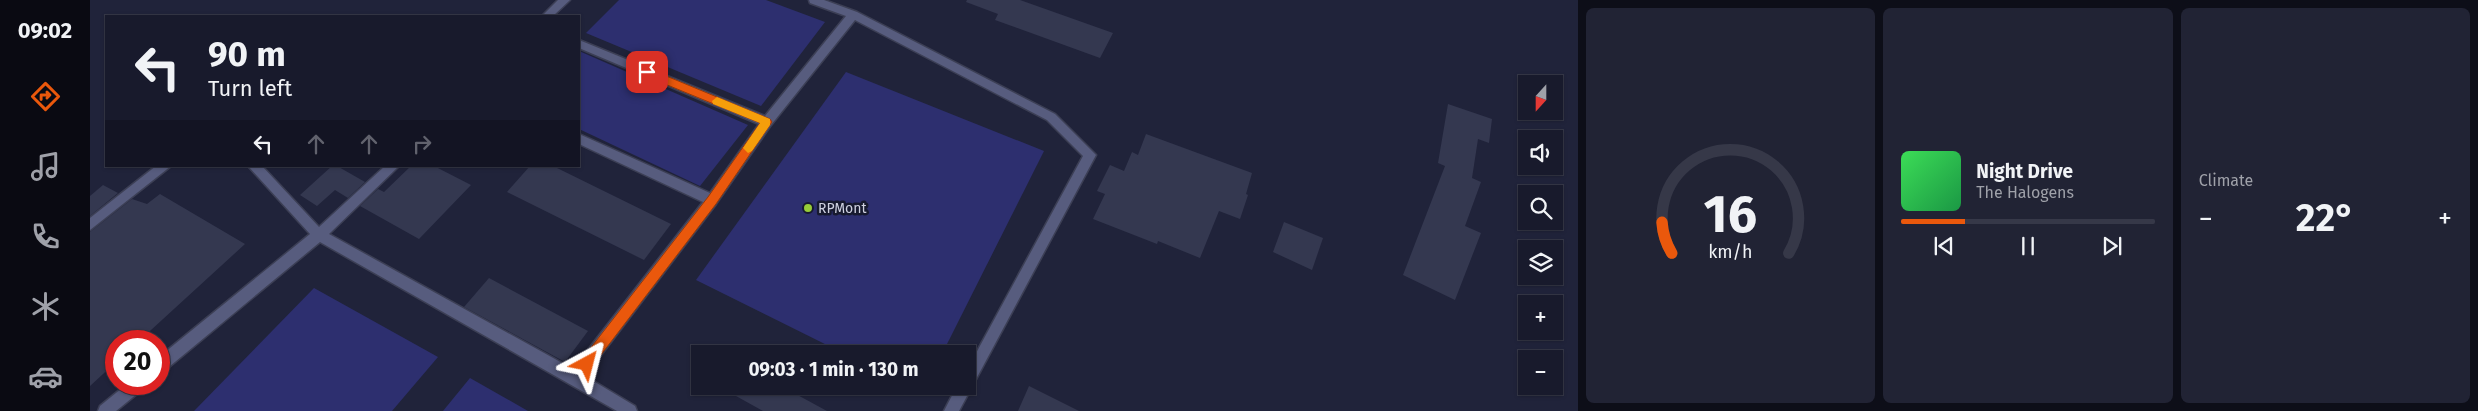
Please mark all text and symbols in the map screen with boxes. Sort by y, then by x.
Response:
text: 09:02 [18,17,72,44]
text: 90 m [208,33,286,75]
icon: left [125,35,190,100]
pin [626,51,668,93]
icon: arrive [633,58,661,86]
text: Turn left [208,75,292,102]
north arrow [1518,75,1562,120]
map controls [1518,75,1563,395]
icon: directions [28,79,63,114]
icon: left [249,130,277,158]
icon: ahead [302,130,330,158]
icon: ahead [355,130,383,158]
icon: right [408,130,436,158]
button: sound [1518,130,1563,175]
icon: music [28,149,63,184]
text: Night Drive [1976,160,2073,183]
text: Climate [2199,171,2253,190]
text: 16 [1704,183,1757,246]
text: The Halogens [1976,183,2074,202]
button: search [1518,185,1563,230]
text: 22° [2296,195,2355,241]
place label: RPMont [818,200,867,217]
marker: RPMont [802,202,814,214]
text: − [2199,202,2213,235]
text: + [2438,202,2452,235]
icon: phone [28,219,63,254]
icon: previous [1930,232,1958,260]
icon: pause [2014,232,2042,260]
icon: next [2098,232,2126,260]
button: layers [1518,240,1563,285]
text: km/h [1709,241,1753,263]
icon: climate [28,289,63,324]
button: + [1518,295,1563,340]
speed limit sign: 20 [105,330,170,395]
position arrow [560,337,612,389]
button: − [1518,350,1563,395]
text: 09:03 · 1 min · 130 m [748,358,919,381]
icon: car [28,359,63,394]

